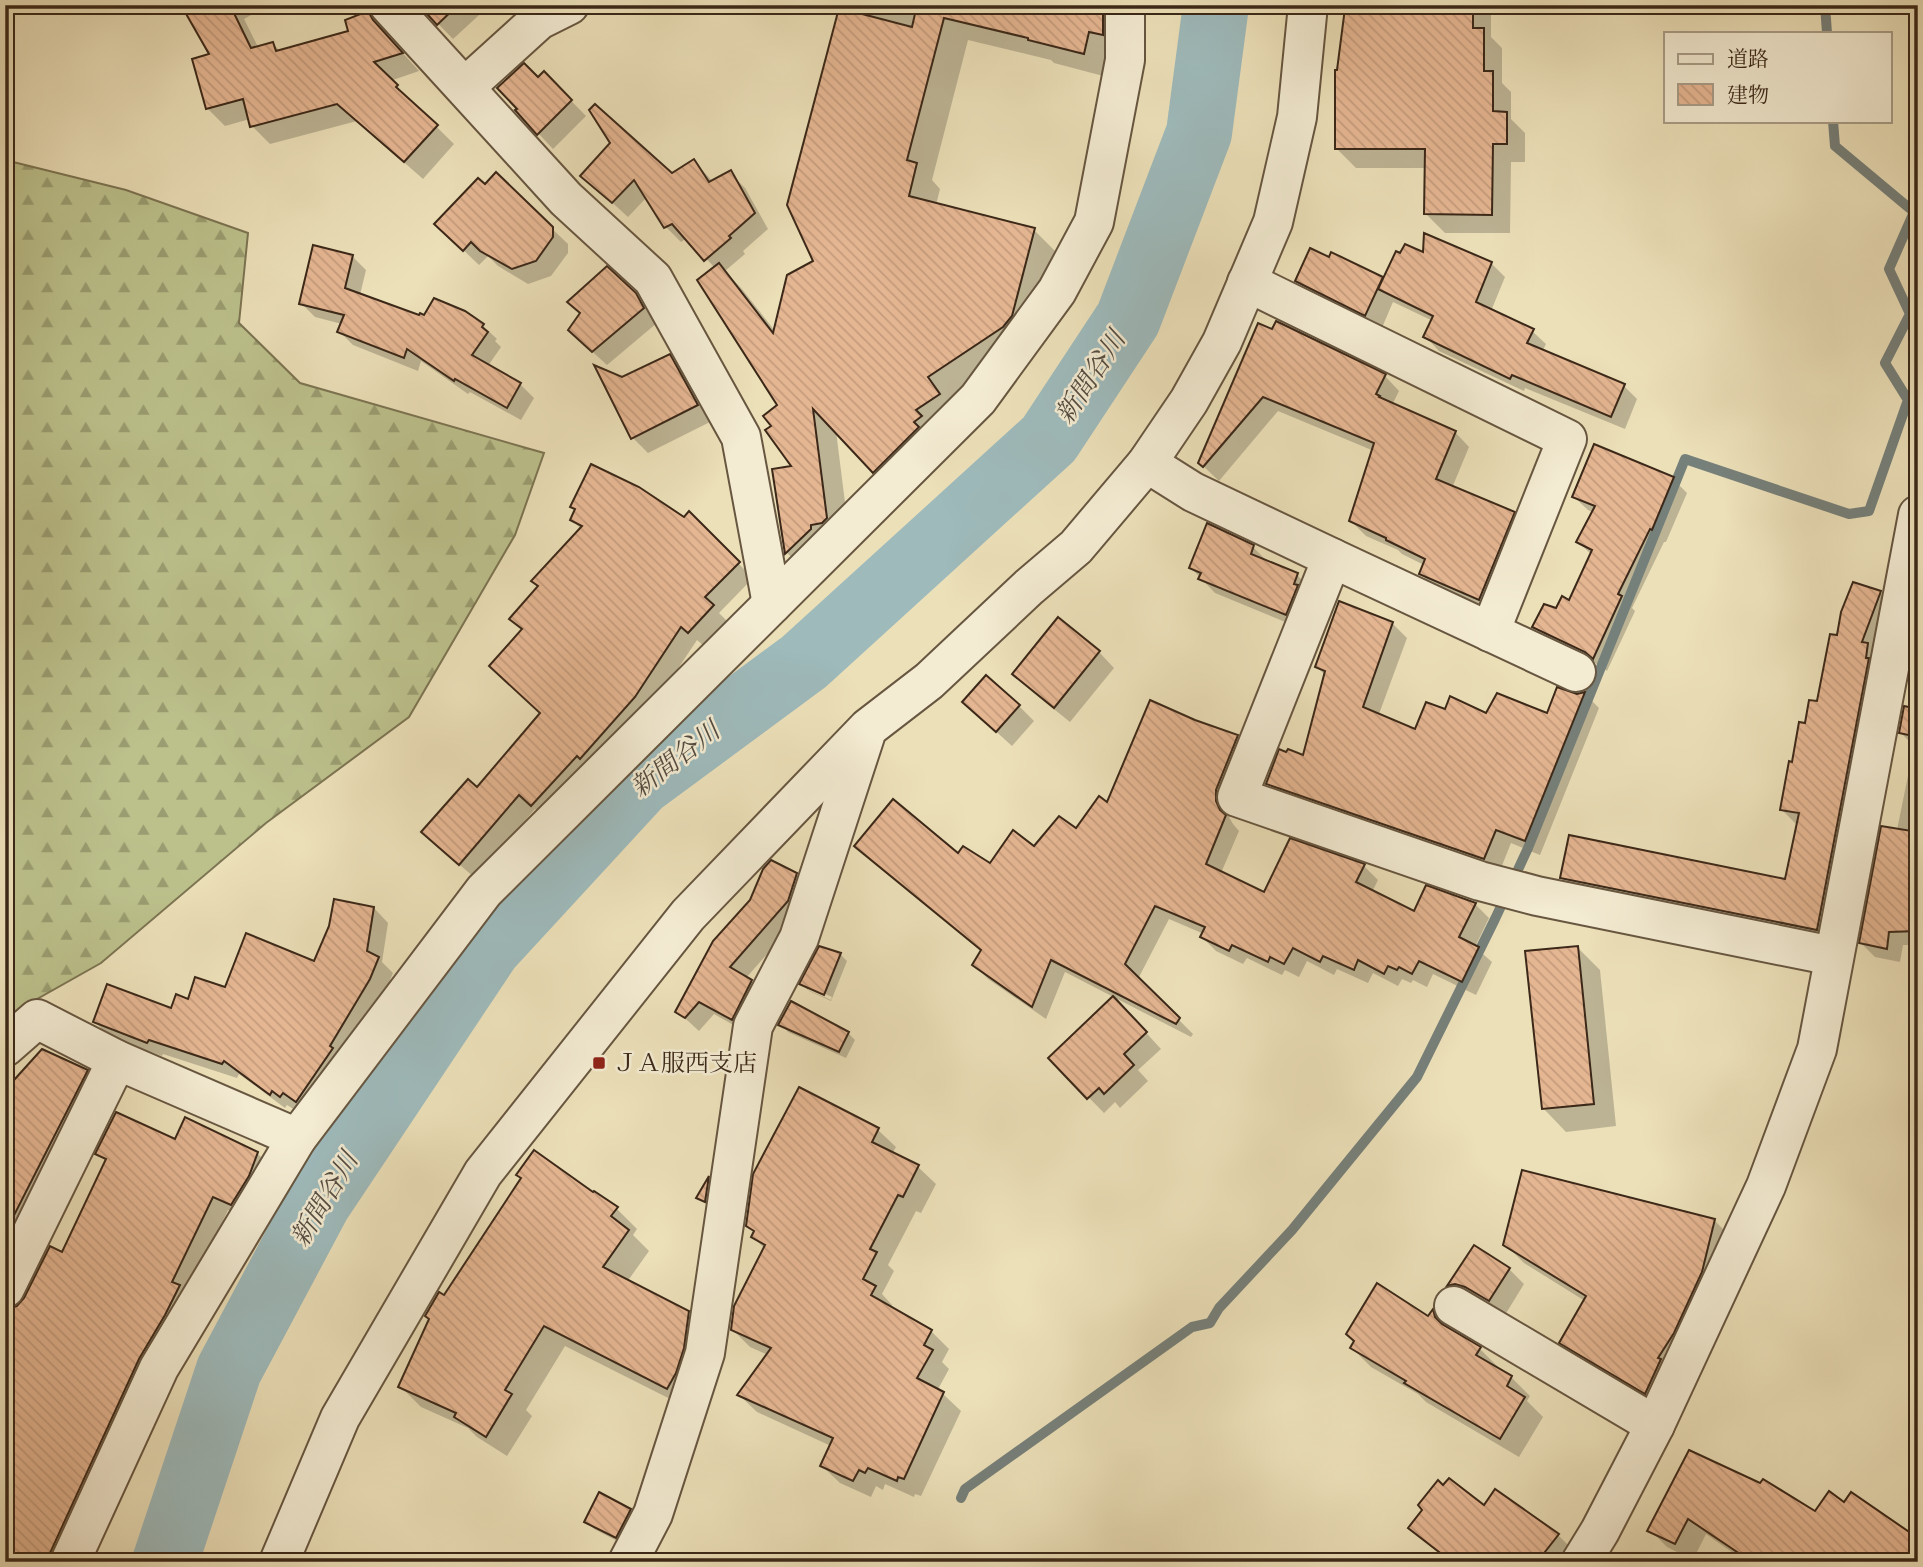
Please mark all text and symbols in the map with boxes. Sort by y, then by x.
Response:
legend [1664,32,1892,122]
text: 道路 [1727,46,1769,76]
text: 建物 [1727,82,1769,112]
water label: 新間谷川 [1048,322,1138,432]
water label: 新間谷川 [624,713,731,808]
place label: ＪＡ服西支店 [613,1048,757,1082]
marker: ＪＡ服西支店 [591,1055,607,1071]
water label: 新間谷川 [283,1144,370,1254]

